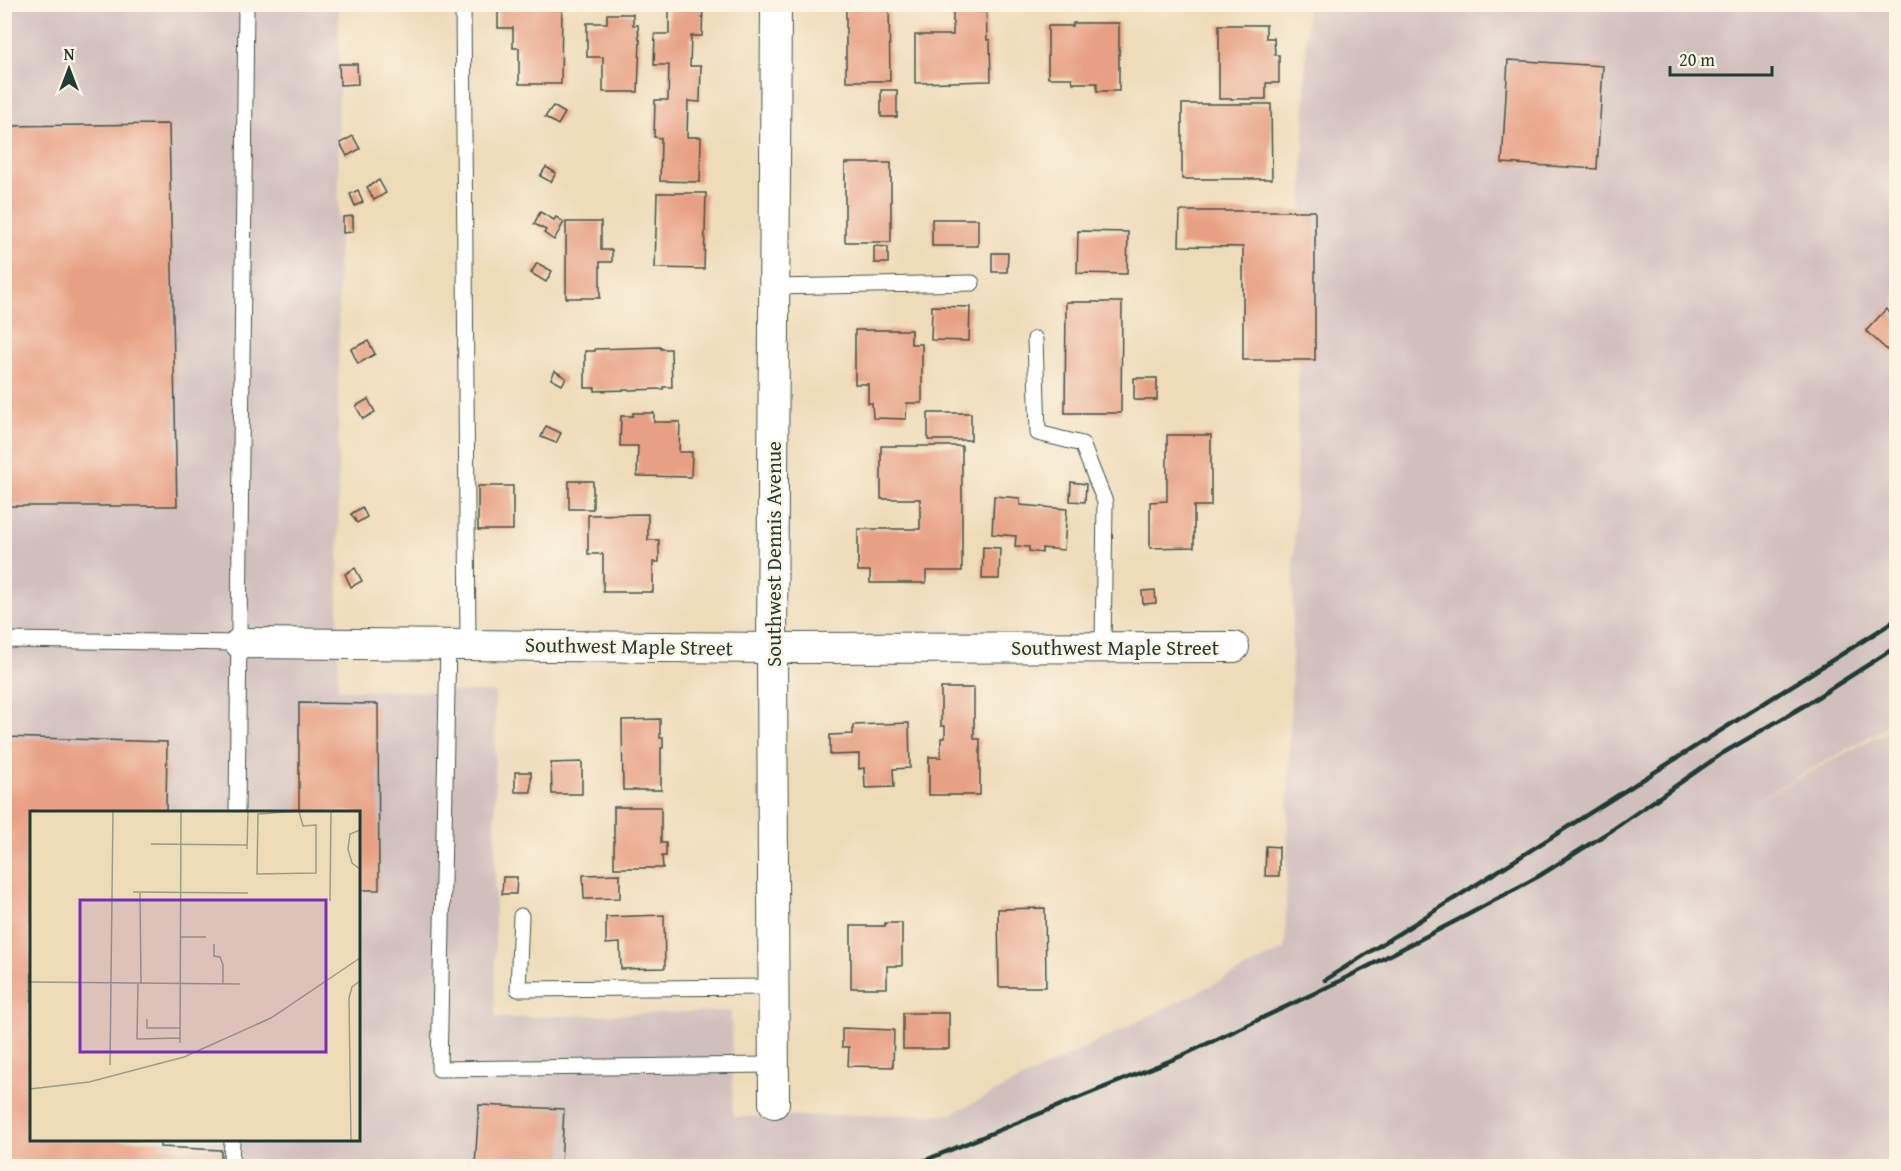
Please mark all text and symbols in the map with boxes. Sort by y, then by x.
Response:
north arrow [39,39,99,99]
scale bar [1670,39,1772,77]
text: N [64,42,75,66]
text: 20 m [1679,46,1715,73]
street label: Southwest Dennis Avenue [758,441,789,667]
street label: Southwest Maple Street [525,629,734,663]
street label: Southwest Maple Street [1011,632,1220,663]
inset map [30,811,360,1141]

